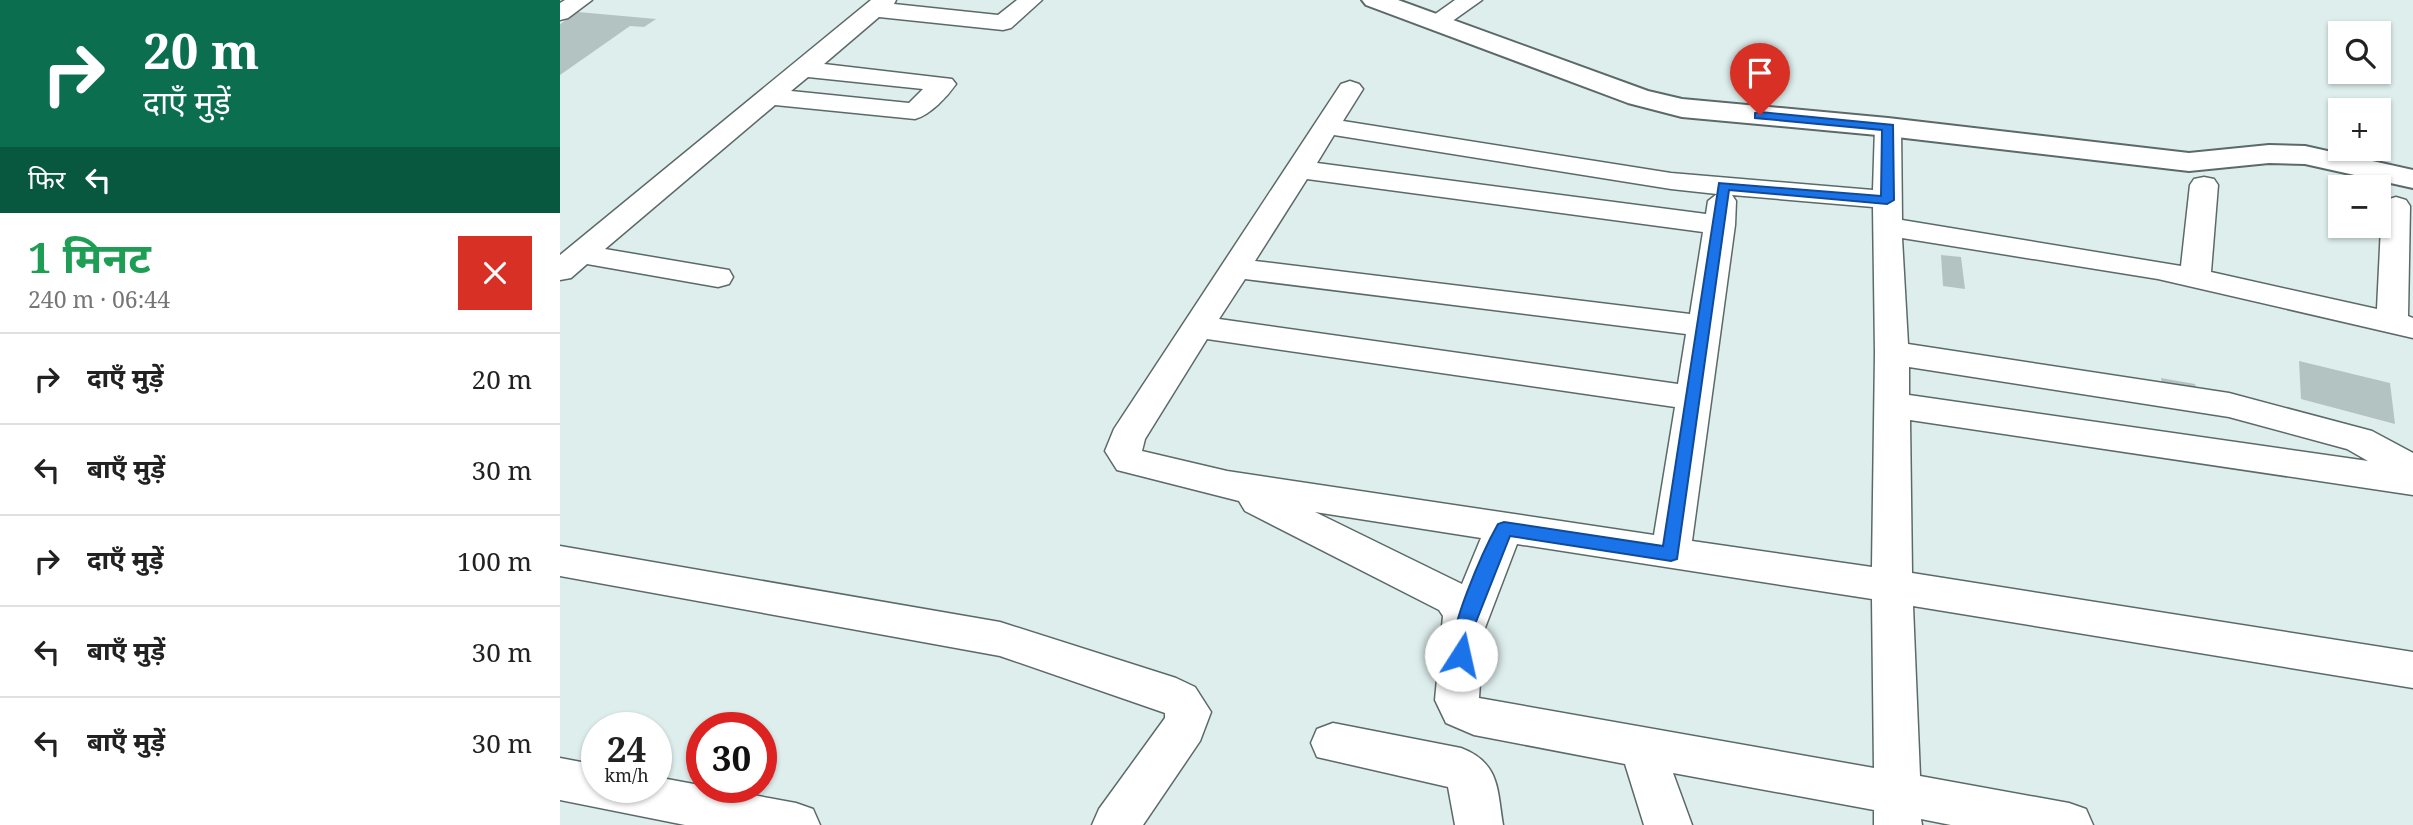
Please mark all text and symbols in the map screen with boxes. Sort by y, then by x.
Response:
text: 20 m [143,17,259,83]
map controls [2328,21,2391,238]
button: search [2328,21,2391,84]
icon: right [28,28,119,119]
pin [1730,43,1790,115]
icon: arrive [1741,54,1779,92]
text: दाएँ मुड़ें [143,80,231,123]
button: + [2328,98,2391,161]
text: फिर [28,161,65,197]
icon: left [79,161,117,199]
button: − [2328,175,2391,238]
text: 1 मिनट [28,228,151,285]
button: close [458,236,532,310]
text: 240 m · 06:44 [28,283,170,315]
text: दाएँ मुड़ें [87,359,164,395]
icon: right [28,360,66,398]
text: 20 m [472,361,532,397]
text: बाएँ मुड़ें [87,450,165,486]
icon: left [28,451,66,489]
text: 30 m [472,452,532,488]
text: दाएँ मुड़ें [87,541,164,577]
icon: right [28,542,66,580]
text: 100 m [457,543,532,579]
position arrow [1424,618,1498,692]
text: बाएँ मुड़ें [87,632,165,668]
icon: left [28,633,66,671]
text: 30 m [472,634,532,670]
speed limit sign: 30 [686,712,777,803]
text: बाएँ मुड़ें [87,723,165,759]
icon: left [28,724,66,762]
text: 30 m [472,725,532,761]
text: 24 [607,725,646,772]
text: km/h [604,763,649,787]

